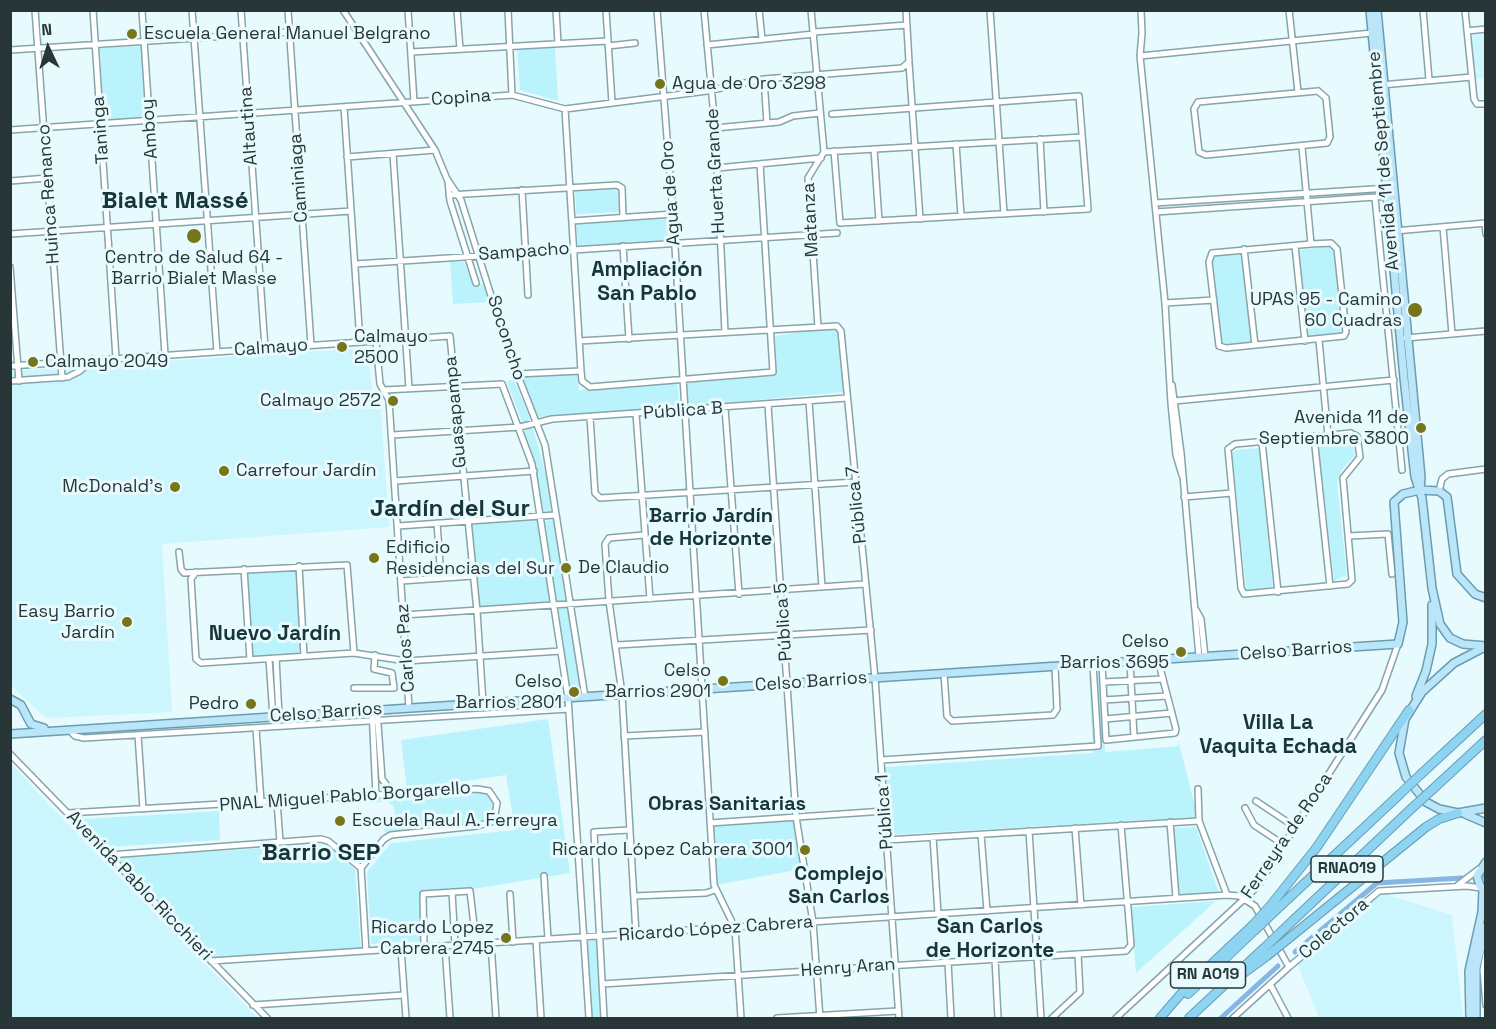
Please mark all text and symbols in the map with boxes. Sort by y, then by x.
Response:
north arrow [18,18,78,78]
text: N [41,19,53,40]
place label: Escuela General Manuel Belgrano [144,23,431,45]
marker: Escuela General Manuel Belgrano [125,27,139,41]
street label: Avenida 11 de Septiembre [1364,50,1404,272]
place label: Agua de Oro 3298 [672,73,826,95]
marker: Agua de Oro 3298 [653,77,667,91]
street label: Copina [430,85,492,111]
street label: Altautina [235,86,263,166]
street label: Taninga [88,95,114,165]
street label: Amboy [137,98,163,160]
street label: Huerta Grande [702,108,730,234]
street label: Huinca Renanco [33,123,65,265]
street label: Caminiaga [285,133,313,223]
street label: Agua de Oro [657,140,685,246]
street label: Matanza [798,182,824,258]
district label: Bialet Massé [101,187,249,215]
marker: Centro de Salud 64 - Barrio Bialet Masse [185,227,203,245]
street label: Sampacho [478,238,570,266]
place label: Centro de Salud 64 - Barrio Bialet Masse [105,247,283,290]
district label: Ampliación San Pablo [591,257,703,307]
place label: UPAS 95 - Camino 60 Cuadras [1250,289,1402,332]
street label: Soconcho [482,293,530,383]
marker: UPAS 95 - Camino 60 Cuadras [1406,301,1424,319]
place label: Calmayo 2500 [354,326,428,368]
street label: Calmayo [233,335,309,361]
marker: Calmayo 2500 [335,340,349,354]
place label: Calmayo 2049 [45,351,168,373]
marker: Calmayo 2049 [26,355,40,369]
street label: Guasapampa [440,355,472,469]
place label: Calmayo 2572 [260,390,381,412]
marker: Calmayo 2572 [386,394,400,408]
street label: Pública B [642,397,724,425]
place label: Avenida 11 de Septiembre 3800 [1259,407,1409,450]
marker: Avenida 11 de Septiembre 3800 [1414,421,1428,435]
place label: Carrefour Jardín [236,460,377,482]
marker: Carrefour Jardín [217,464,231,478]
street label: Pública 7 [842,465,872,545]
place label: McDonald's [62,476,163,498]
marker: McDonald's [168,480,182,494]
district label: Jardín del Sur [370,495,530,523]
district label: Barrio Jardín de Horizonte [649,505,773,552]
place label: Edificio Residencias del Sur [386,537,555,580]
marker: Edificio Residencias del Sur [367,551,381,565]
place label: De Claudio [578,557,669,579]
marker: De Claudio [559,561,573,575]
street label: Pública 5 [770,582,798,662]
place label: Easy Barrio Jardín [18,601,115,644]
street label: Carlos Paz [392,603,420,693]
marker: Easy Barrio Jardín [120,615,134,629]
district label: Nuevo Jardín [209,621,341,647]
place label: Celso Barrios 3695 [1060,631,1169,674]
street label: Celso Barrios [1239,636,1353,666]
marker: Celso Barrios 3695 [1174,645,1188,659]
place label: Celso Barrios 2901 [605,660,711,702]
street label: Celso Barrios [754,667,868,697]
place label: Celso Barrios 2801 [455,671,562,714]
marker: Celso Barrios 2901 [716,674,730,688]
marker: Celso Barrios 2801 [567,685,581,699]
place label: Pedro [189,693,239,715]
marker: Pedro [244,697,258,711]
street label: Celso Barrios [269,698,383,728]
district label: Villa La Vaquita Echada [1199,710,1357,760]
street label: Ferreyra de Roca [1237,769,1337,903]
street label: Pública 1 [872,774,898,850]
street label: PNAL Miguel Pablo Borgarello [219,777,471,817]
district label: Obras Sanitarias [648,793,806,817]
street label: Avenida Pablo Ricchieri [62,806,216,966]
place label: Escuela Raul A. Ferreyra [352,810,558,832]
marker: Escuela Raul A. Ferreyra [333,814,347,828]
district label: Barrio SEP [262,839,380,867]
place label: Ricardo López Cabrera 3001 [552,839,793,861]
marker: Ricardo López Cabrera 3001 [798,843,812,857]
road number: RNA019 [1311,856,1383,882]
district label: Complejo San Carlos [788,863,890,910]
street label: Colectora [1295,894,1373,964]
street label: Ricardo López Cabrera [618,911,814,947]
district label: San Carlos de Horizonte [926,914,1054,964]
place label: Ricardo Lopez Cabrera 2745 [371,917,494,960]
marker: Ricardo Lopez Cabrera 2745 [499,931,513,945]
street label: Henry Aran [800,954,896,982]
road number: RN A019 [1170,962,1246,988]

